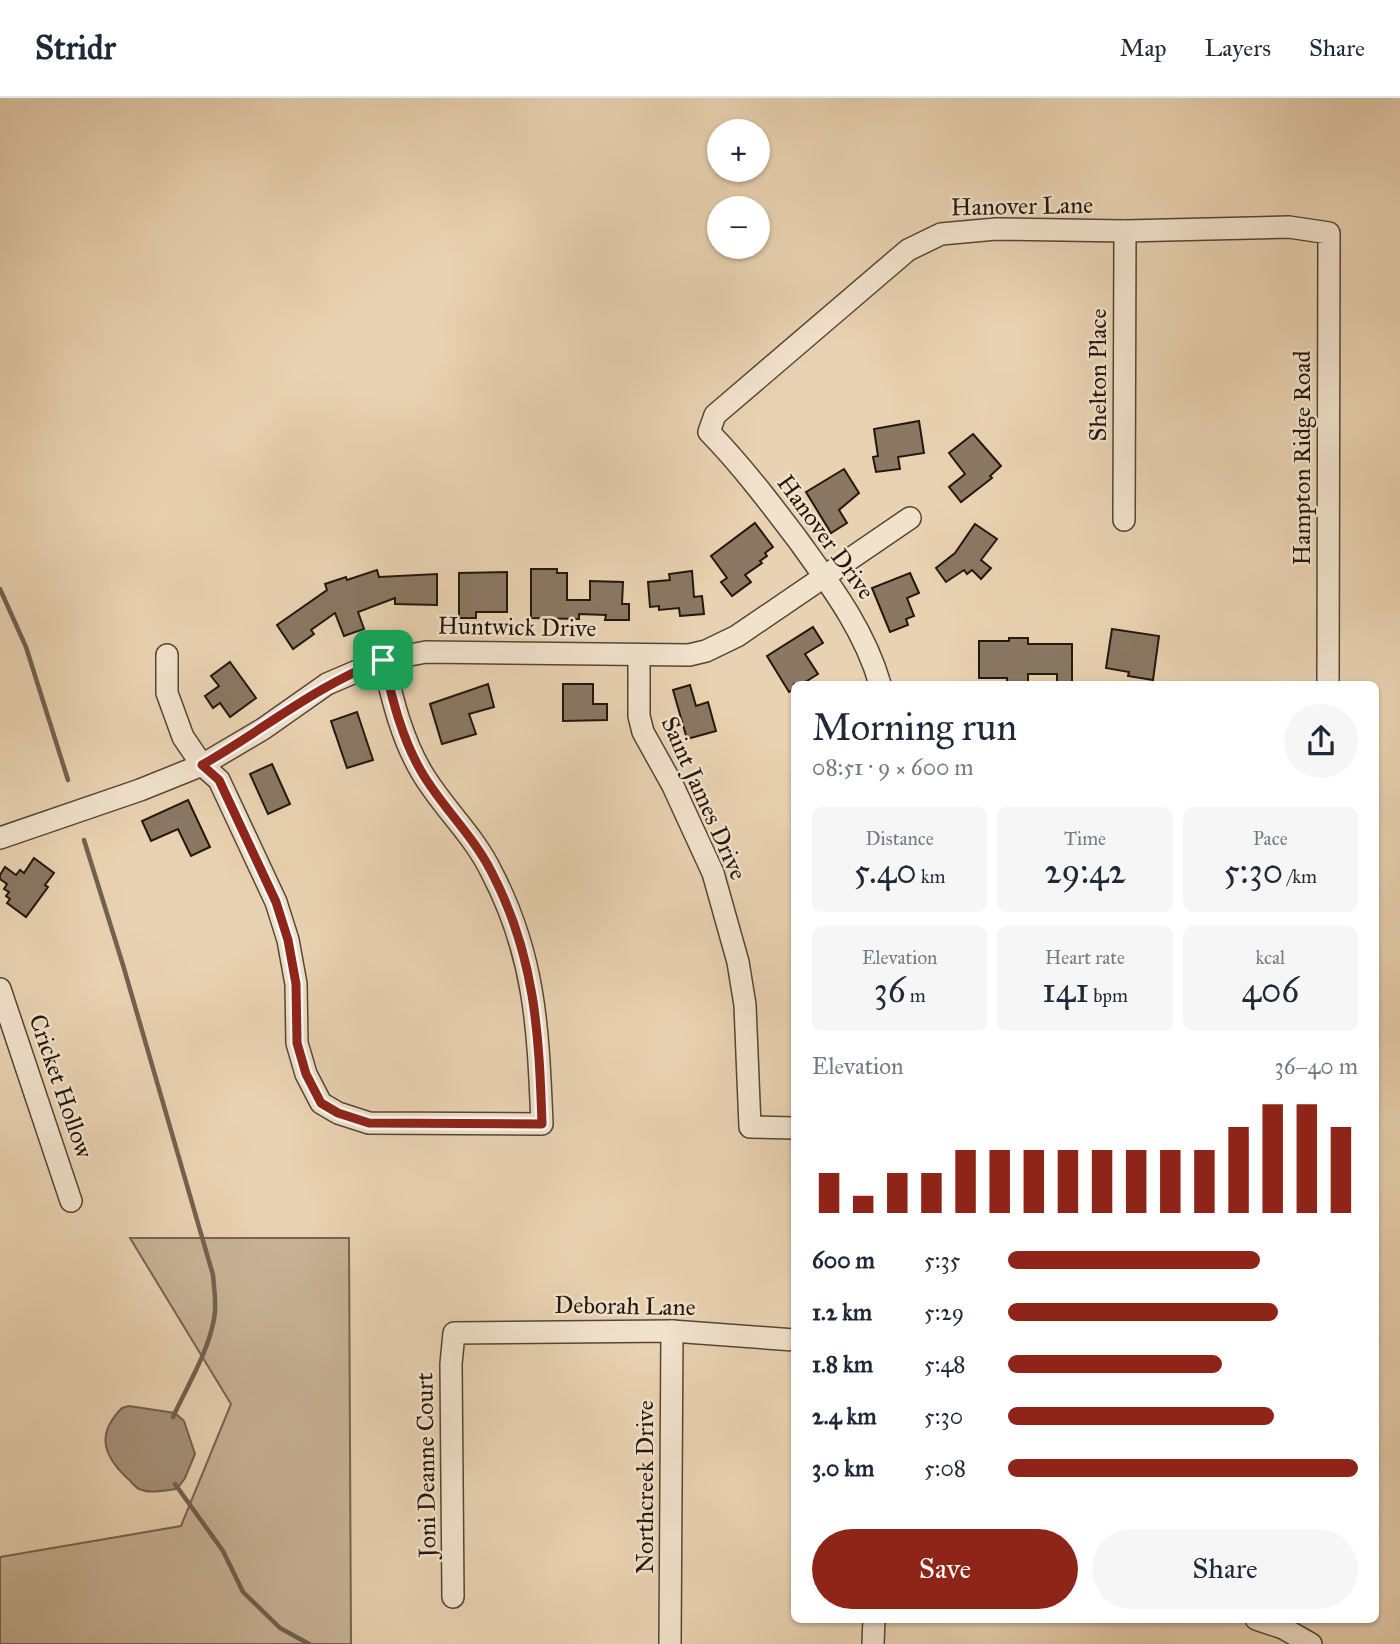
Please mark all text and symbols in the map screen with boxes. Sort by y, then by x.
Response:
text: Stridr [35,28,116,68]
text: Map [1120,33,1167,63]
text: Layers [1205,33,1271,63]
text: Share [1309,33,1365,63]
map controls [707,119,770,259]
button: + [707,119,770,182]
street label: Hanover Lane [951,190,1093,222]
button: − [707,196,770,259]
street label: Shelton Place [1083,309,1113,441]
street label: Hampton Ridge Road [1287,351,1317,565]
street label: Hanover Drive [771,469,881,605]
street label: Huntwick Drive [437,611,597,643]
pin [353,630,413,690]
icon: arrive [364,641,402,679]
text: Morning run [812,704,1017,750]
button: share [1284,704,1358,778]
street label: Saint James Drive [655,712,753,884]
text: 08:51 · 9 × 600 m [812,753,974,781]
text: Distance [866,827,934,850]
text: Time [1064,827,1106,850]
text: Pace [1253,827,1288,850]
text: 5.40 [854,850,917,893]
text: 29:42 [1044,850,1126,893]
text: 5:30 [1224,850,1283,893]
text: km [917,865,946,888]
text: /km [1283,865,1317,888]
text: Elevation [862,946,937,969]
text: Heart rate [1045,946,1125,969]
text: kcal [1255,946,1285,969]
text: 36 [874,969,906,1012]
text: 141 [1042,969,1089,1012]
text: 406 [1241,969,1299,1012]
text: m [906,984,926,1007]
text: bpm [1089,984,1128,1007]
street label: Cricket Hollow [22,1010,100,1163]
text: Elevation [812,1052,903,1080]
text: 36–40 m [1274,1052,1358,1080]
text: 600 m [812,1246,875,1274]
text: 5:35 [924,1246,960,1274]
street label: Deborah Lane [554,1290,696,1322]
text: 1.2 km [812,1298,872,1326]
text: 5:29 [924,1298,964,1326]
text: 1.8 km [812,1350,873,1378]
text: 5:48 [924,1350,966,1378]
street label: Joni Deanne Court [409,1372,443,1561]
street label: Northcreek Drive [630,1400,660,1574]
text: 2.4 km [812,1402,877,1430]
text: 5:30 [924,1402,963,1430]
text: 3.0 km [812,1454,874,1482]
text: 5:08 [924,1454,966,1482]
button: Save [812,1529,1078,1609]
button: Share [1092,1529,1358,1609]

